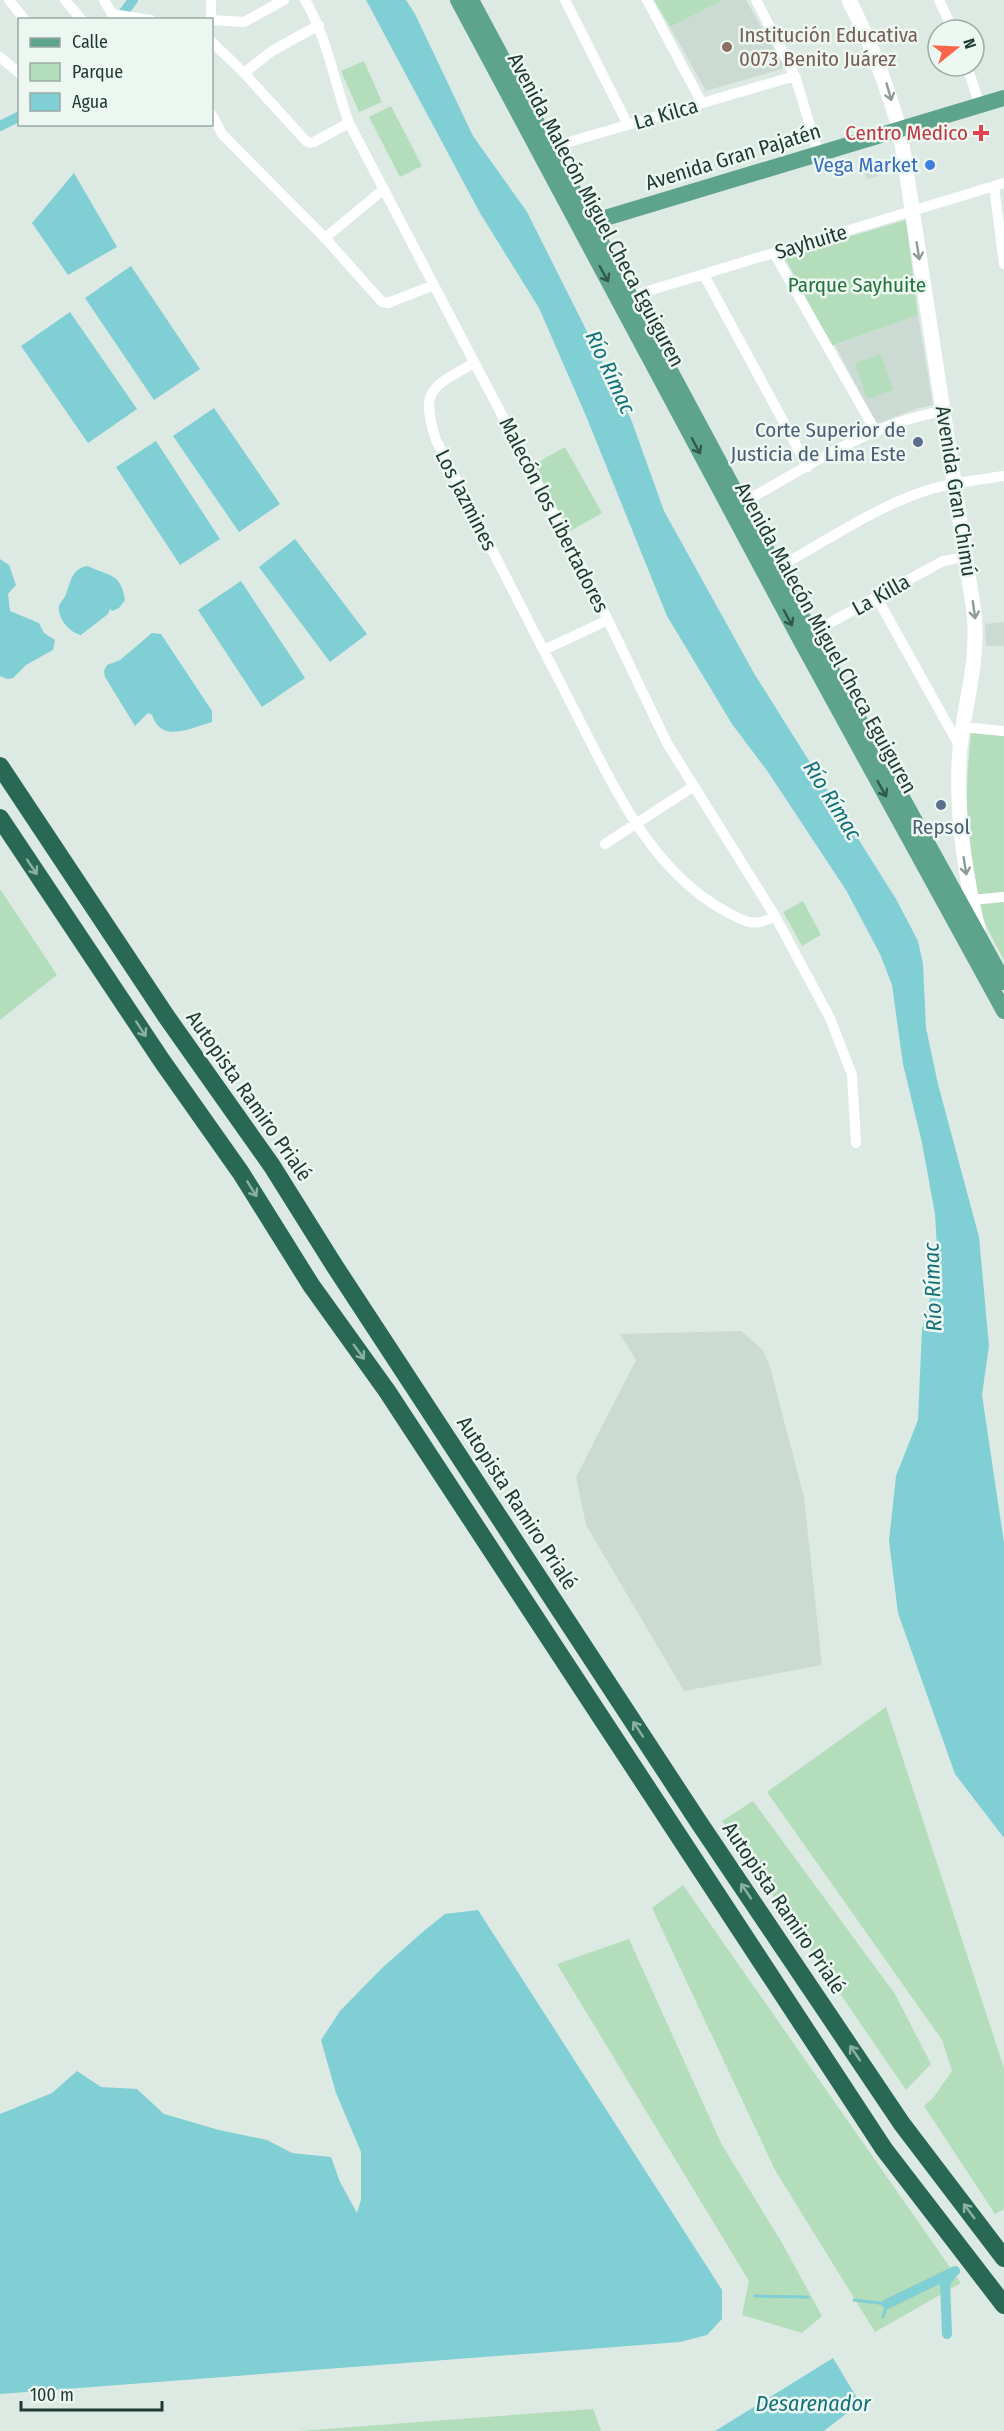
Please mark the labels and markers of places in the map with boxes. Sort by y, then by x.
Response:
place label: Institución Educativa 0073 Benito Juárez [739,22,918,72]
marker: Institución Educativa 0073 Benito Juárez [720,40,734,54]
place label: Centro Medico [845,120,968,146]
marker: Centro Medico [972,124,990,142]
place label: Vega Market [813,152,918,178]
marker: Vega Market [923,158,937,172]
place label: Corte Superior de Justicia de Lima Este [730,417,906,467]
marker: Corte Superior de Justicia de Lima Este [911,435,925,449]
marker: Repsol [934,798,948,812]
place label: Repsol [912,814,971,840]

